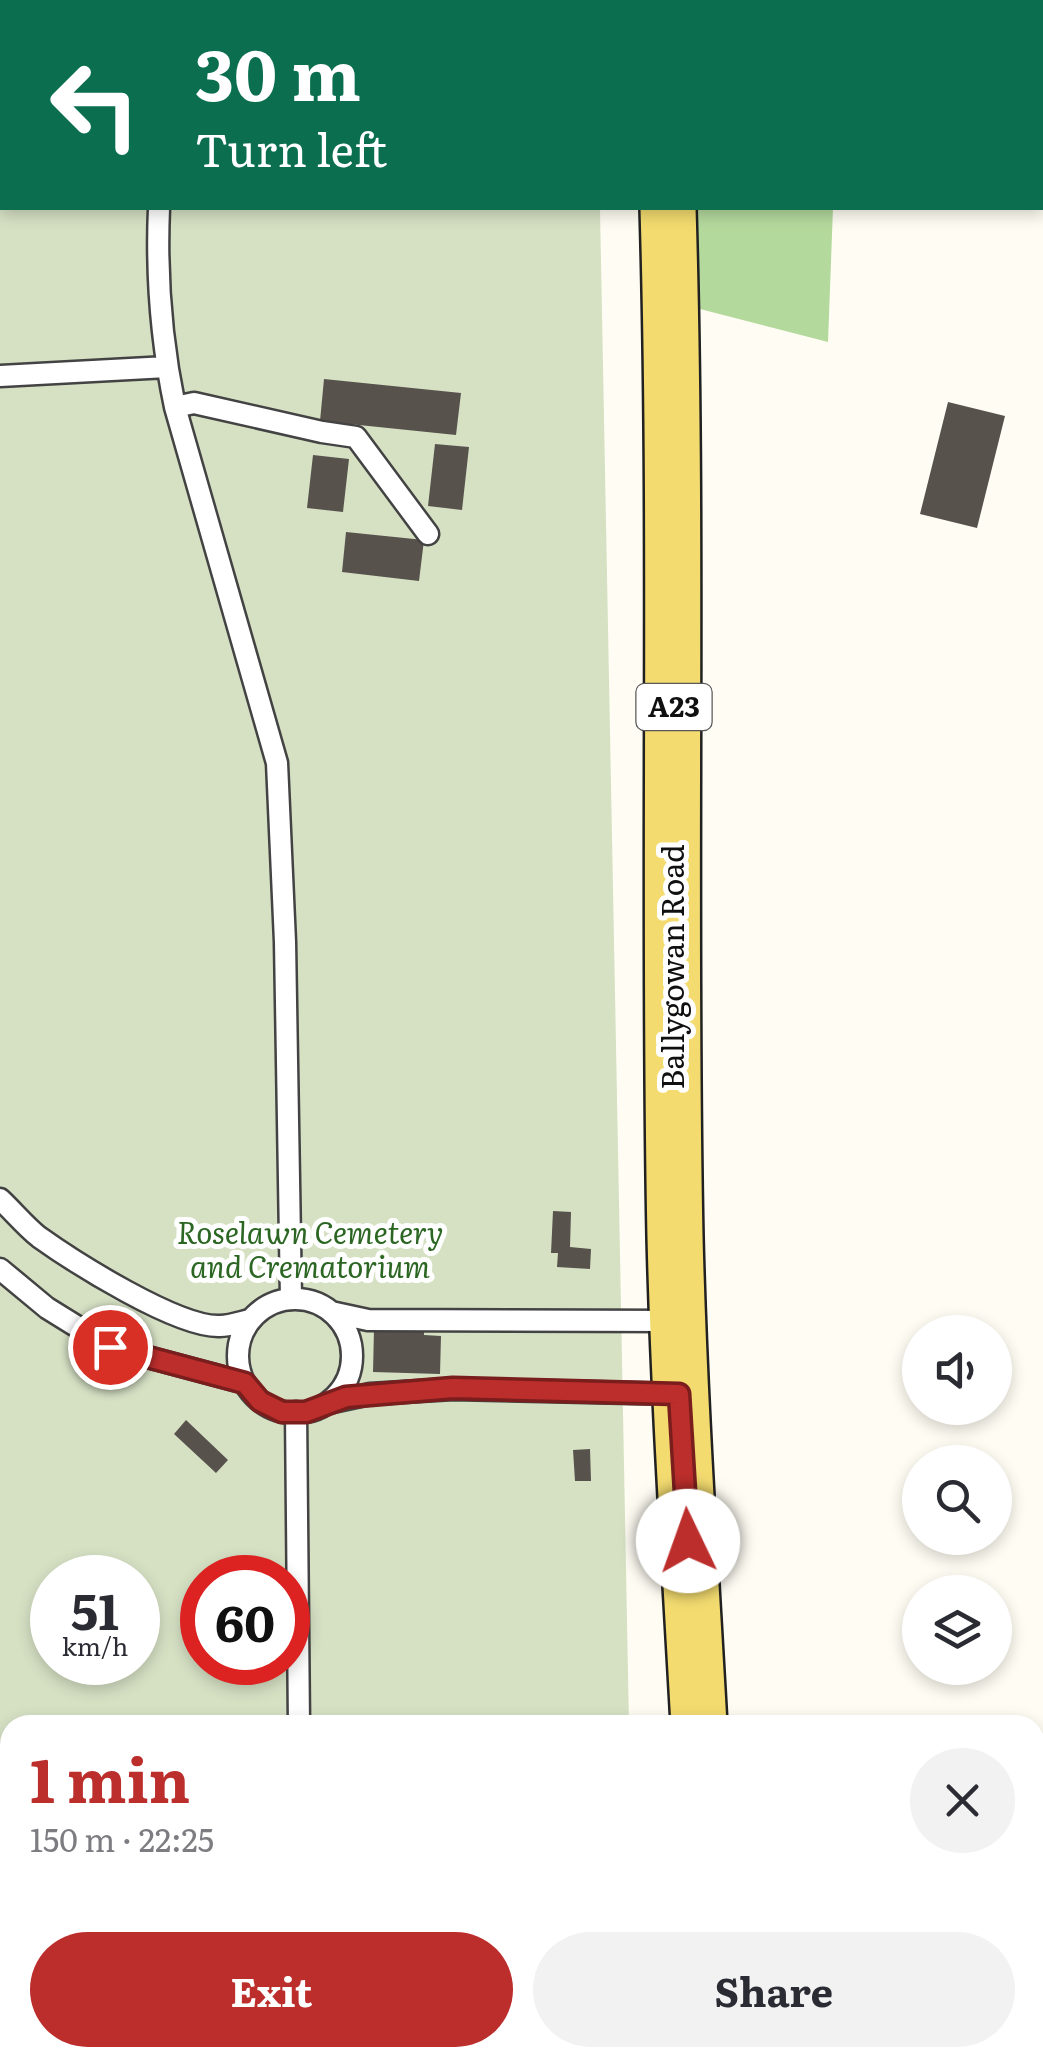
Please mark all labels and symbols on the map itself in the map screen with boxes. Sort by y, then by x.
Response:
road number: A23 [636,684,712,730]
street label: Ballygowan Road [649,844,693,1090]
park label: Roselawn Cemetery and Crematorium [177,1209,443,1287]
pin [68,1305,153,1390]
position arrow [636,1489,740,1593]
speed limit sign: 60 [180,1555,310,1685]

